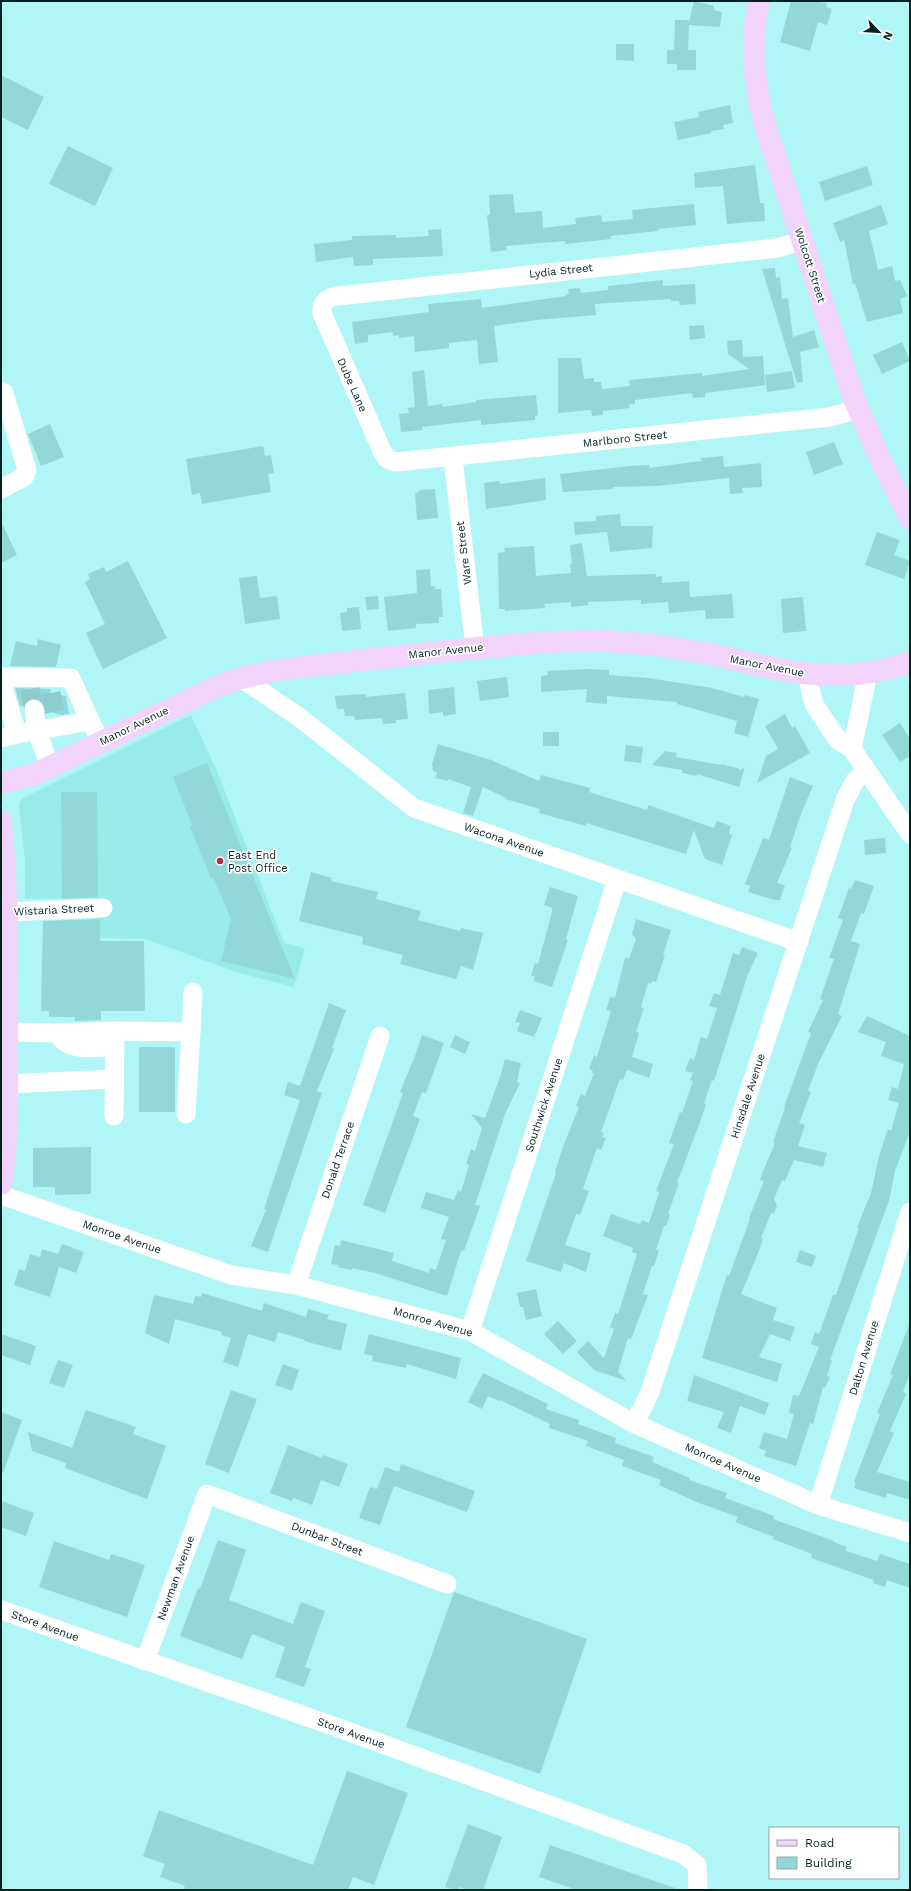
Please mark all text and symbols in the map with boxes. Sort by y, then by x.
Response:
north arrow [859,12,899,52]
text: N [880,30,895,42]
street label: Wolcott Street [792,226,828,305]
street label: Lydia Street [529,261,594,281]
street label: Dube Lane [334,356,370,414]
street label: Marlboro Street [582,428,668,450]
street label: Ware Street [454,520,474,585]
street label: Manor Avenue [408,641,484,661]
street label: Manor Avenue [729,652,805,680]
street label: Manor Avenue [97,704,171,748]
street label: Wacona Avenue [462,820,546,860]
place label: East End Post Office [228,849,288,875]
marker: East End Post Office [215,856,225,866]
street label: Wistaria Street [14,901,95,919]
street label: Hinsdale Avenue [728,1052,768,1140]
street label: Southwick Avenue [523,1056,565,1154]
street label: Donald Terrace [319,1120,357,1200]
street label: Monroe Avenue [81,1217,163,1257]
street label: Monroe Avenue [392,1304,474,1340]
street label: Dalton Avenue [846,1319,882,1397]
street label: Monroe Avenue [683,1440,763,1486]
street label: Dunbar Street [289,1519,365,1559]
street label: Newman Avenue [155,1534,197,1622]
street label: Store Avenue [9,1608,81,1644]
street label: Store Avenue [315,1715,387,1751]
legend [769,1827,899,1879]
text: Road [805,1836,834,1850]
text: Building [805,1856,852,1870]

